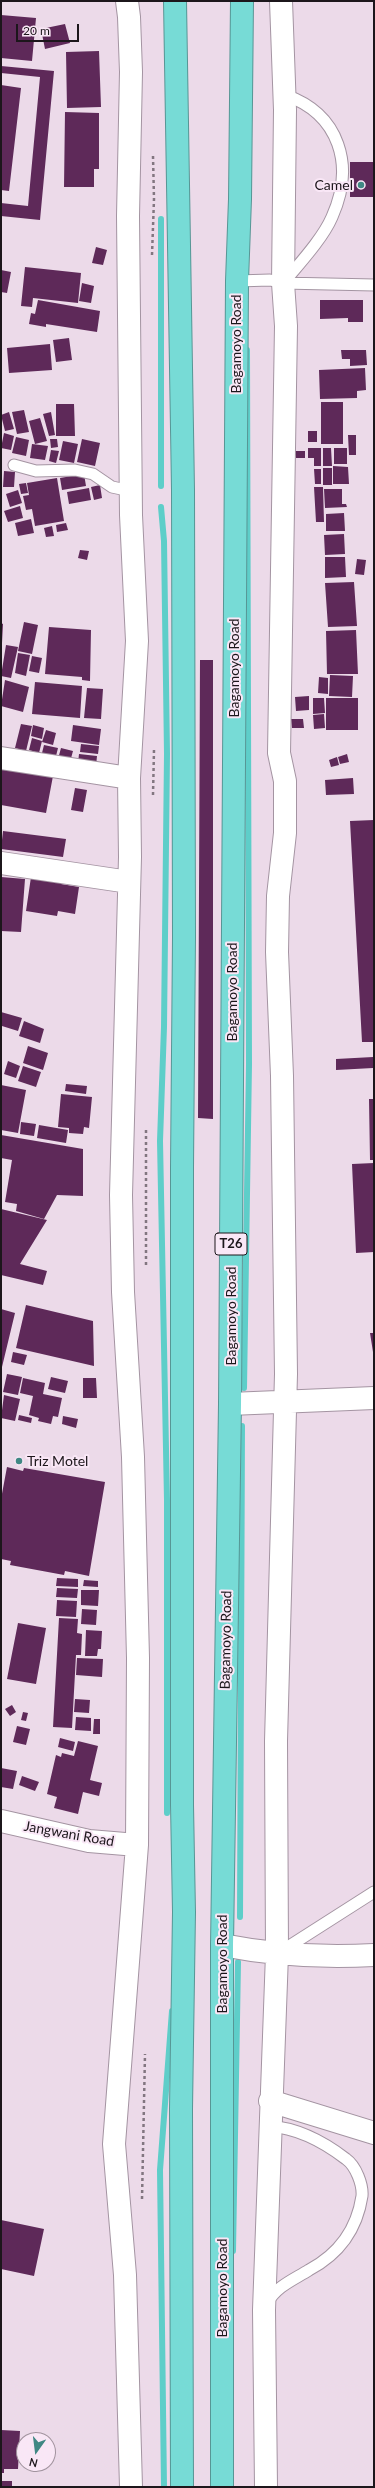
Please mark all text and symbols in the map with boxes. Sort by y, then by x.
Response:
scale bar [18,16,81,42]
text: 20 m [23,23,50,38]
place label: Camel [314,177,353,193]
marker: Camel [356,180,366,190]
street label: Bagamoyo Road [228,295,244,393]
street label: Bagamoyo Road [226,619,242,717]
street label: Bagamoyo Road [224,943,240,1041]
road number: T26 [215,1233,247,1255]
street label: Bagamoyo Road [223,1267,239,1365]
place label: Triz Motel [27,1453,88,1469]
marker: Triz Motel [14,1456,24,1466]
street label: Bagamoyo Road [217,1590,235,1690]
street label: Jangwani Road [23,1818,115,1850]
street label: Bagamoyo Road [214,1915,230,2013]
street label: Bagamoyo Road [214,2239,230,2337]
north arrow [16,2432,56,2472]
text: N [28,2456,39,2470]

